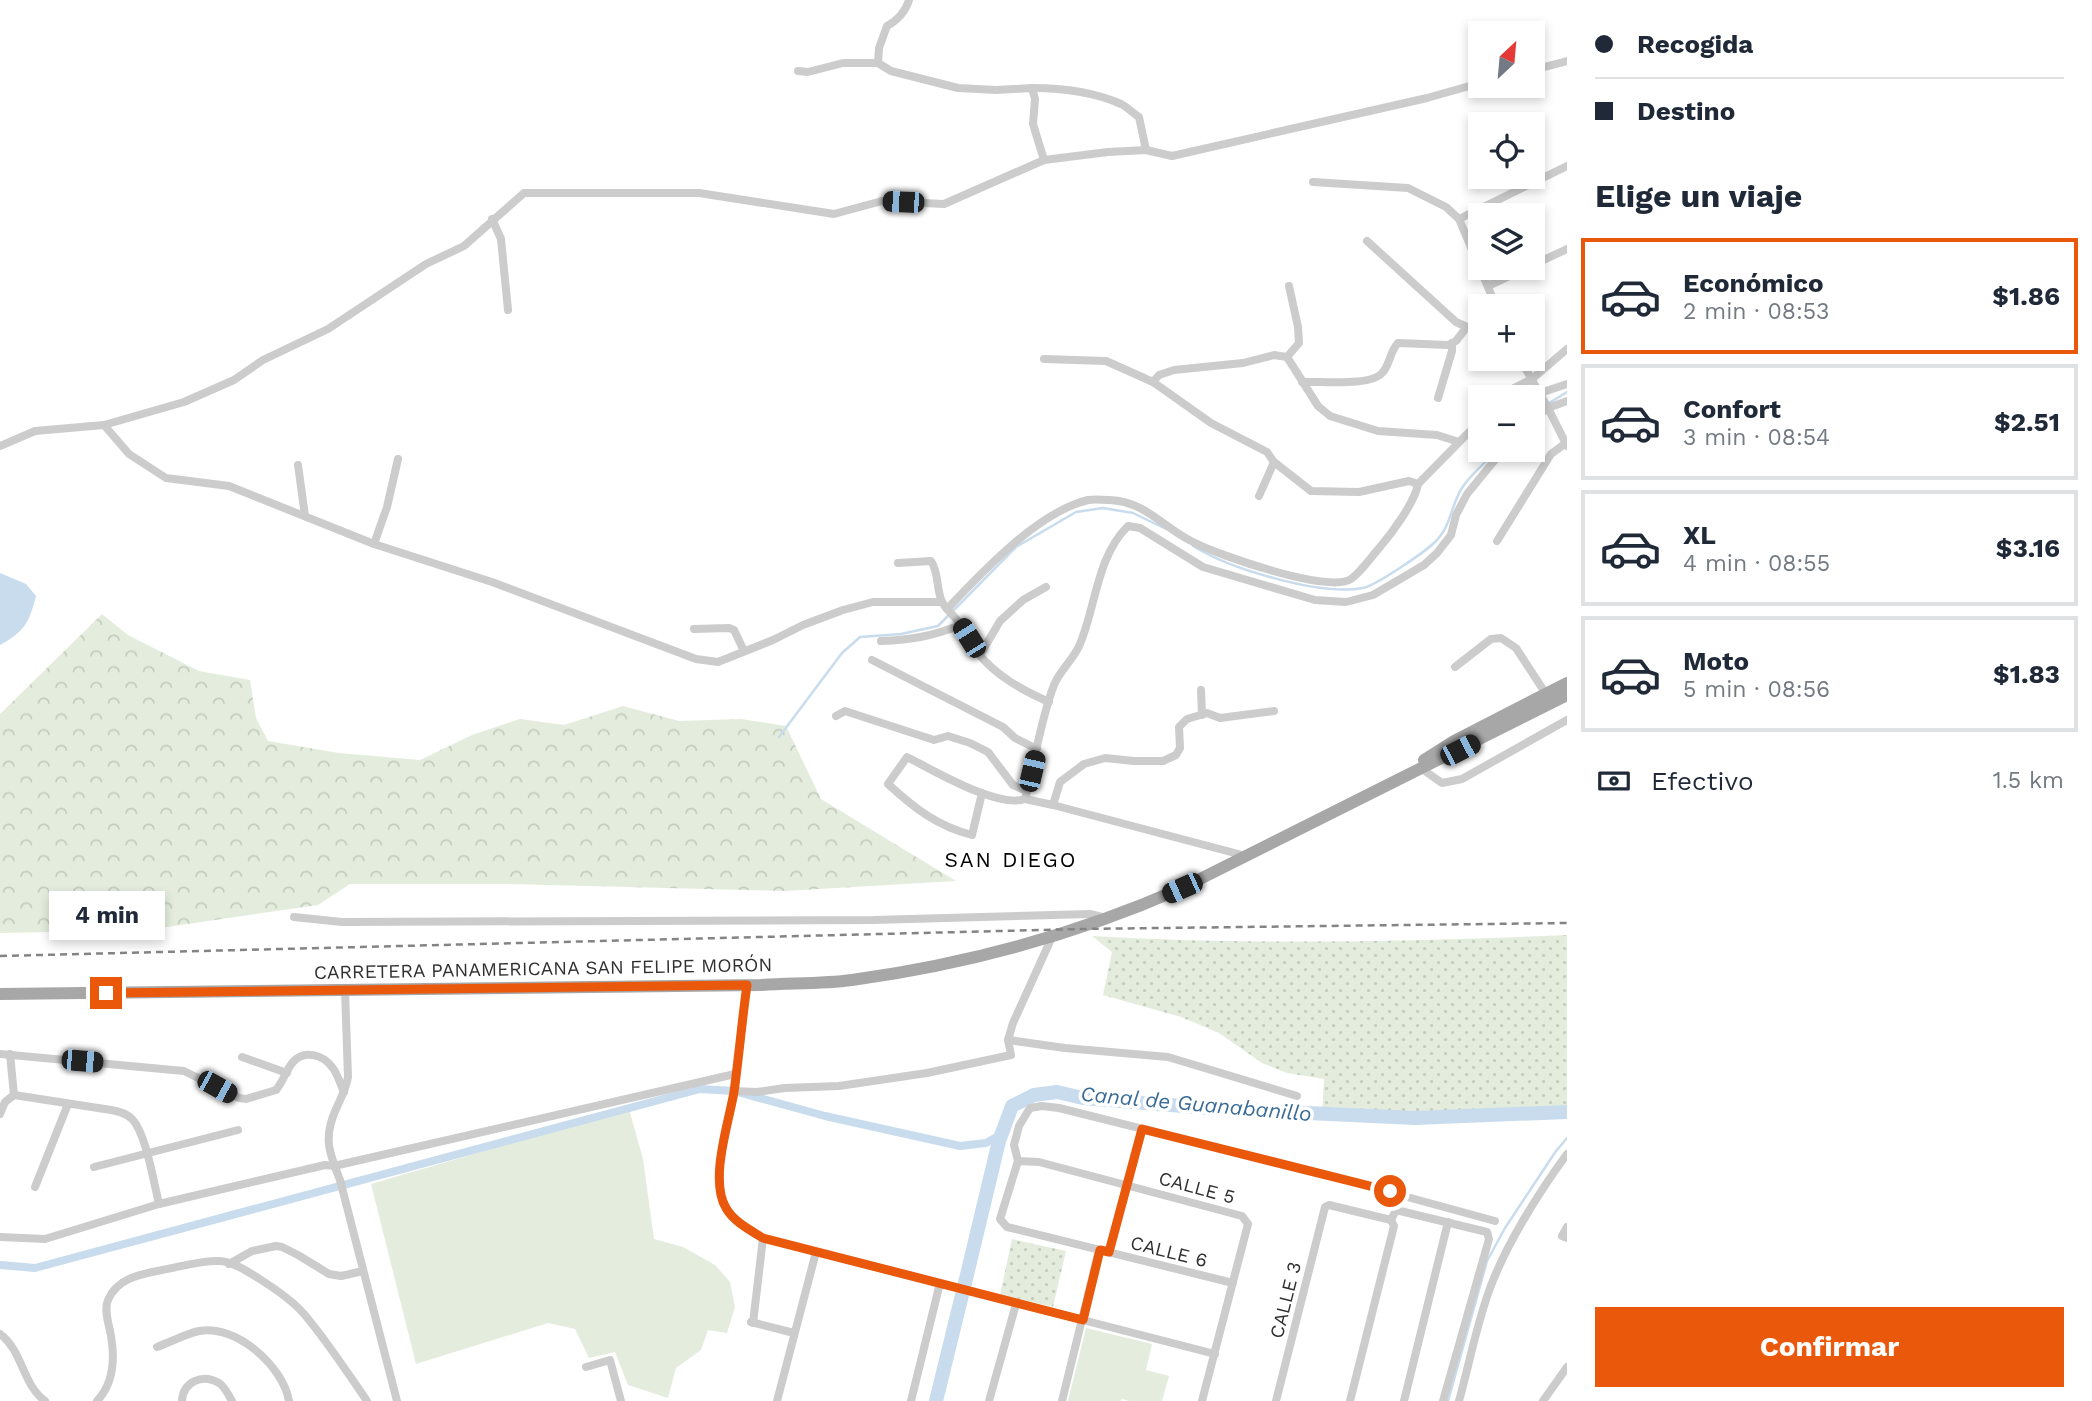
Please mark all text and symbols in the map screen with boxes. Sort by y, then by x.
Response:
north arrow [1468,21,1545,98]
map controls [1468,21,1545,462]
text: Recogida [1637,29,1753,59]
text: Destino [1637,96,1735,126]
button: locate [1468,112,1545,189]
text: Elige un viaje [1595,177,1802,215]
car [882,191,925,213]
button: layers [1468,203,1545,280]
icon: car [1599,265,1662,328]
text: Económico [1683,268,1824,298]
text: $1.86 [1992,281,2060,311]
button: + [1468,294,1545,371]
text: 2 min · 08:53 [1683,298,1830,325]
button: − [1468,385,1545,462]
icon: car [1599,391,1662,454]
text: Confort [1683,394,1781,424]
text: $2.51 [1994,407,2060,437]
text: 3 min · 08:54 [1683,424,1830,451]
icon: car [1599,517,1662,580]
text: XL [1683,520,1716,550]
text: $3.16 [1996,533,2060,563]
text: 4 min · 08:55 [1683,550,1830,577]
car [949,615,990,661]
icon: car [1599,643,1662,706]
text: Moto [1683,646,1749,676]
text: $1.83 [1993,659,2060,689]
text: 5 min · 08:56 [1683,676,1830,703]
car [1437,731,1484,769]
car [1018,748,1047,794]
icon: cash [1595,762,1633,800]
text: Efectivo [1651,766,1754,796]
text: 1.5 km [1993,767,2064,794]
district label: SAN DIEGO [944,847,1078,872]
car [1159,870,1206,906]
callout: 4 min [48,892,164,940]
text: 4 min [75,902,139,929]
street label: CARRETERA PANAMERICANA SAN FELIPE MORÓN [314,953,772,984]
route end [90,977,122,1009]
car [61,1049,104,1073]
car [194,1068,241,1106]
water label: Canal de Guanabanillo [1080,1081,1313,1126]
street label: CALLE 5 [1156,1166,1238,1209]
route start [1374,1175,1406,1207]
street label: CALLE 6 [1128,1231,1210,1272]
street label: CALLE 3 [1265,1260,1306,1341]
button: Confirmar [1595,1307,2064,1387]

